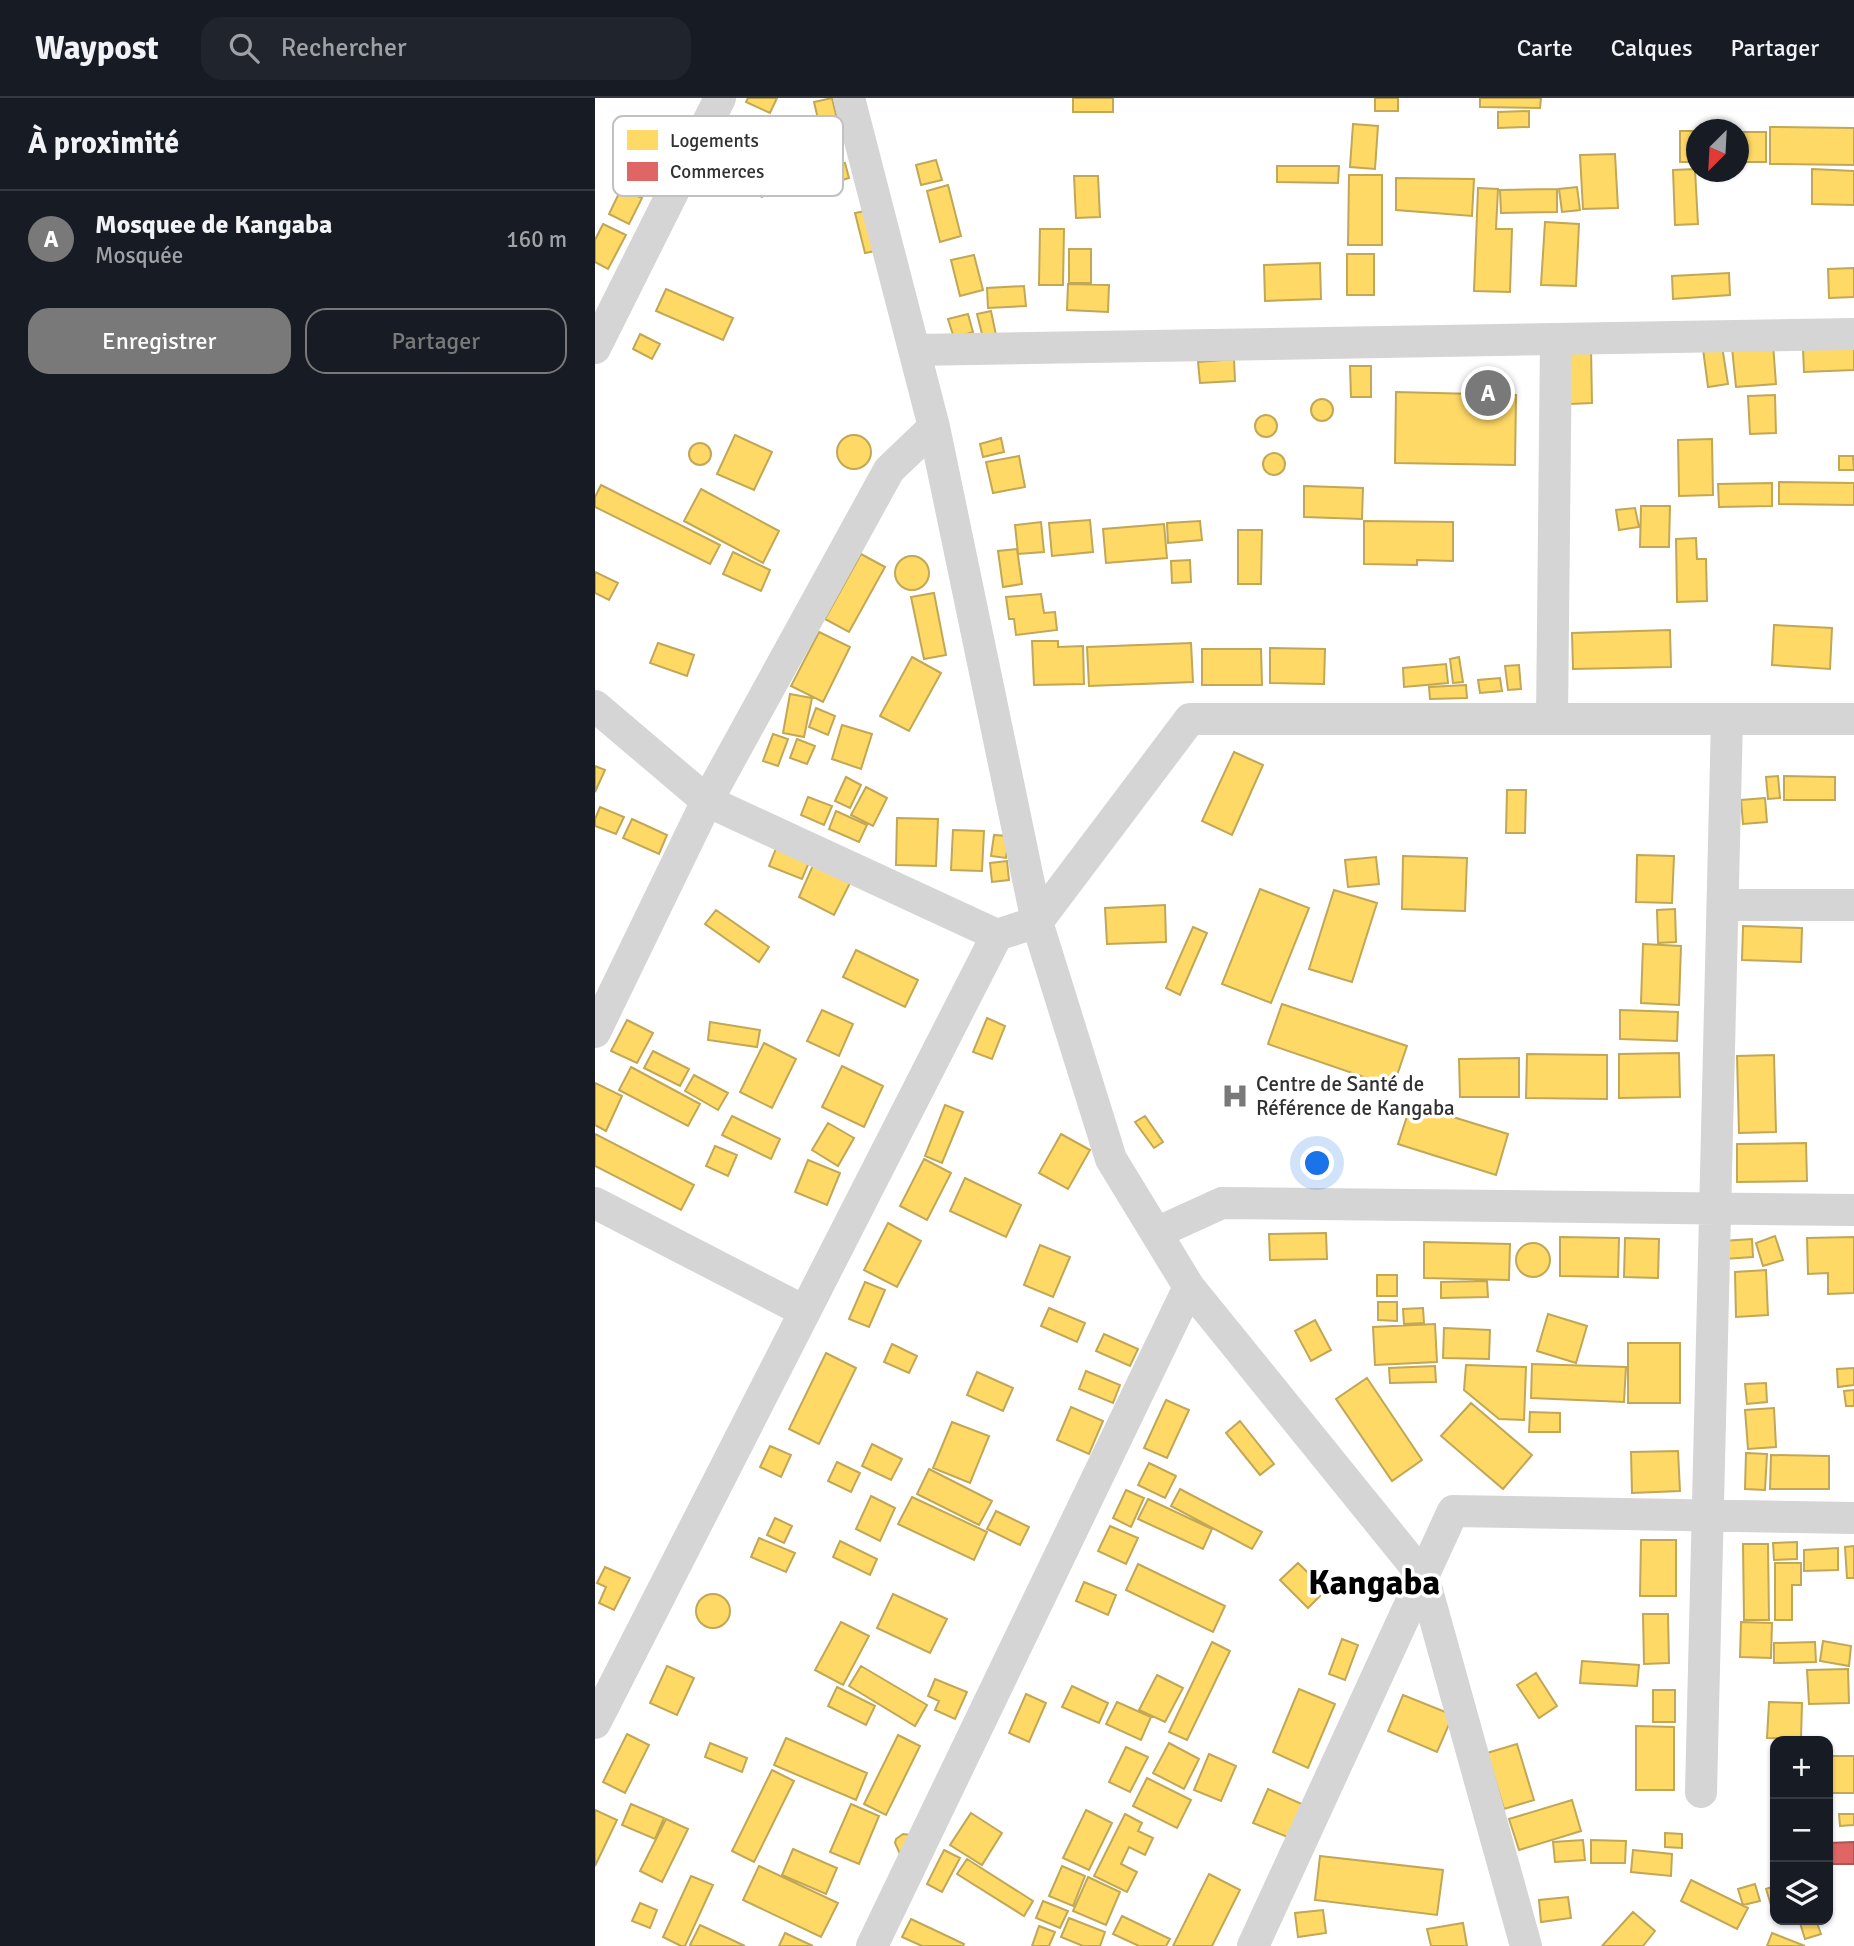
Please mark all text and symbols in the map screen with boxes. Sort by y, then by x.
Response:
search box [201,17,691,80]
text: Waypost [35,28,159,69]
icon: search [225,29,263,67]
text: Rechercher [281,32,406,64]
text: Carte [1517,33,1573,63]
text: Calques [1611,33,1692,63]
text: Partager [1730,33,1819,63]
legend [613,116,843,196]
north arrow [1686,119,1749,182]
text: À proximité [28,125,179,162]
text: Logements [670,129,759,153]
text: Commerces [670,160,764,184]
text: Mosquee de Kangaba [95,209,332,241]
text: A [44,225,58,254]
text: 160 m [506,225,567,254]
text: Mosquée [95,241,183,270]
button: Enregistrer [28,308,291,374]
button: Partager [305,308,567,374]
pin: A [1465,367,1511,419]
place label: Centre de Santé de Référence de Kangaba [1256,1071,1455,1121]
hospital icon: Centre de Santé de Référence de Kangaba [1220,1081,1250,1111]
your location [1300,1146,1334,1180]
district label: Kangaba [1308,1561,1440,1604]
map controls [1770,1736,1833,1925]
button: + [1770,1736,1833,1799]
button: − [1770,1799,1833,1862]
button: layers [1770,1862,1833,1925]

